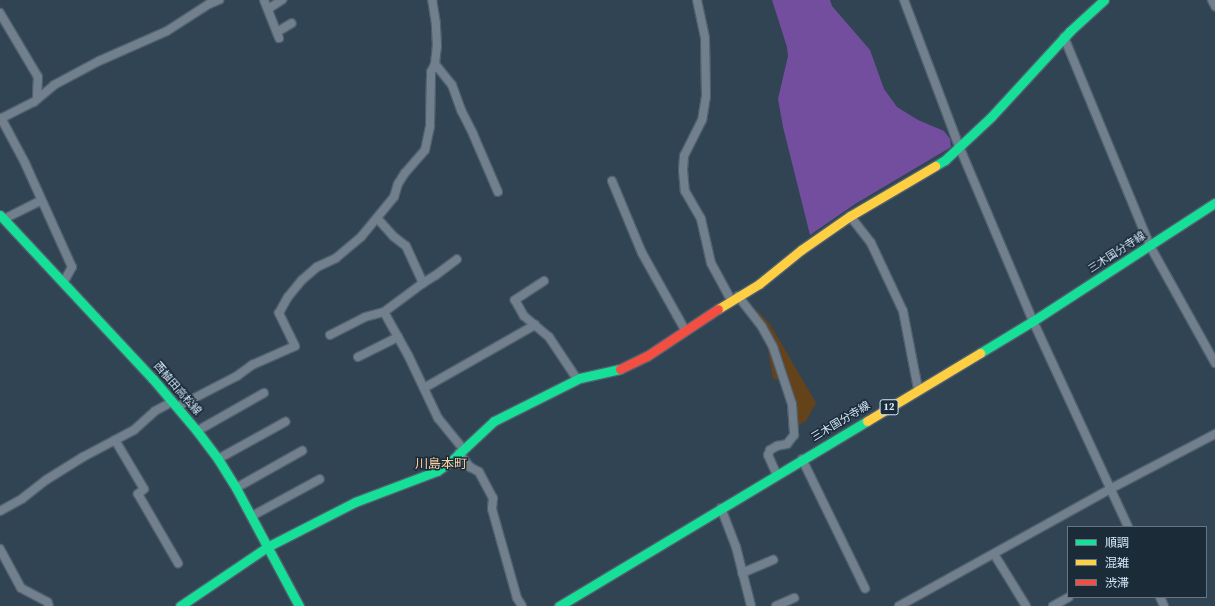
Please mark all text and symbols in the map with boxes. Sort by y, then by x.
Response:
street label: 三木国分寺線 [1086,229,1148,277]
street label: 西植田高松線 [150,360,204,418]
street label: 三木国分寺線 [809,399,873,445]
road number: 12 [879,399,899,415]
district label: 川島本町 [415,456,467,472]
legend [1067,526,1207,598]
text: 順調 [1105,535,1129,551]
text: 混雑 [1105,555,1129,571]
text: 渋滞 [1105,575,1129,591]

